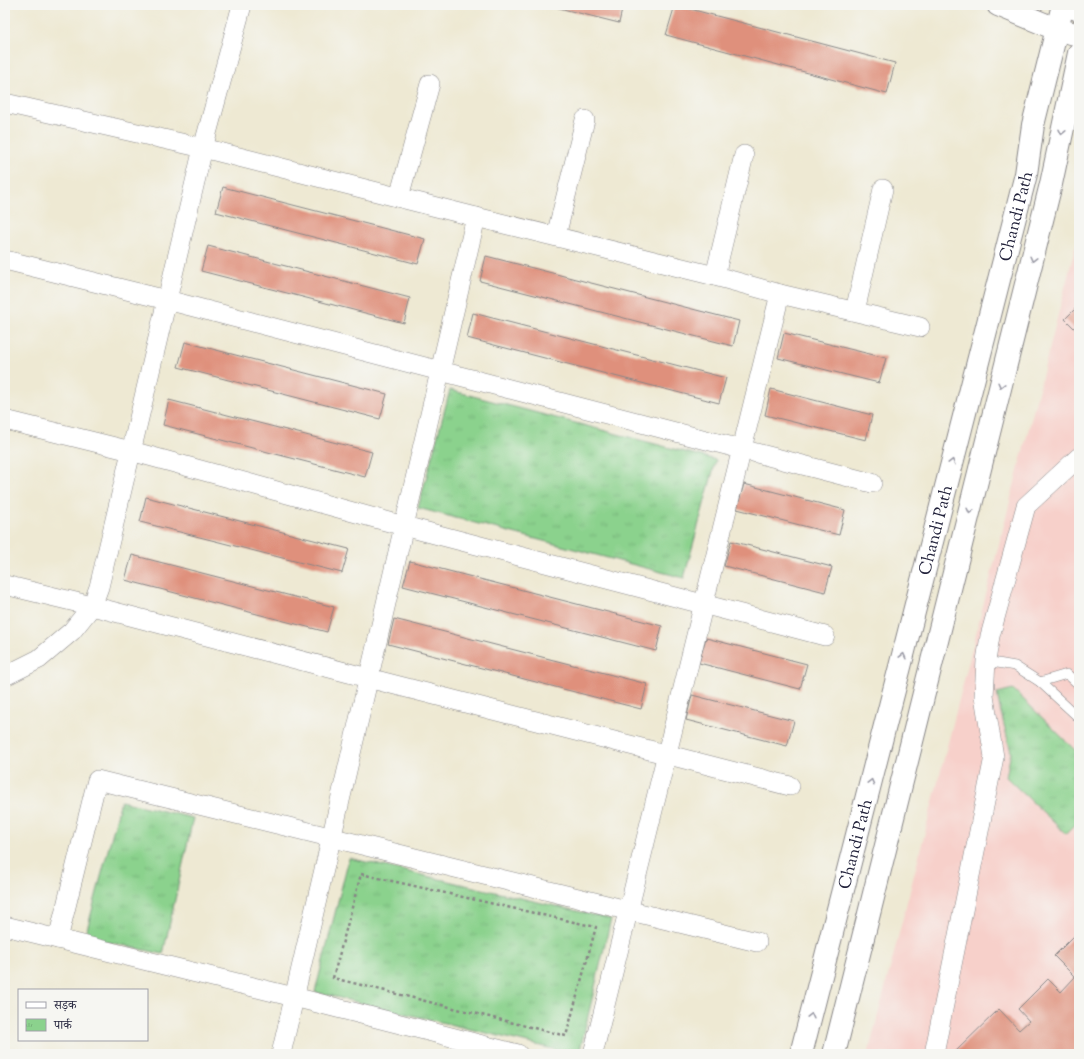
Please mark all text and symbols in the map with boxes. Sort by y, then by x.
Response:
one-way arrow [1059,129,1067,135]
street label: Chandi Path [994,169,1040,264]
one-way arrow [1029,255,1038,262]
one-way arrow [998,381,1006,388]
one-way arrow [948,459,956,465]
street label: Chandi Path [914,483,960,578]
one-way arrow [966,507,975,514]
one-way arrow [898,653,906,659]
one-way arrow [866,779,874,785]
street label: Chandi Path [834,797,880,892]
legend [18,989,148,1041]
text: सड़क [53,997,78,1015]
one-way arrow [806,1013,814,1019]
text: पार्क [53,1017,73,1035]

